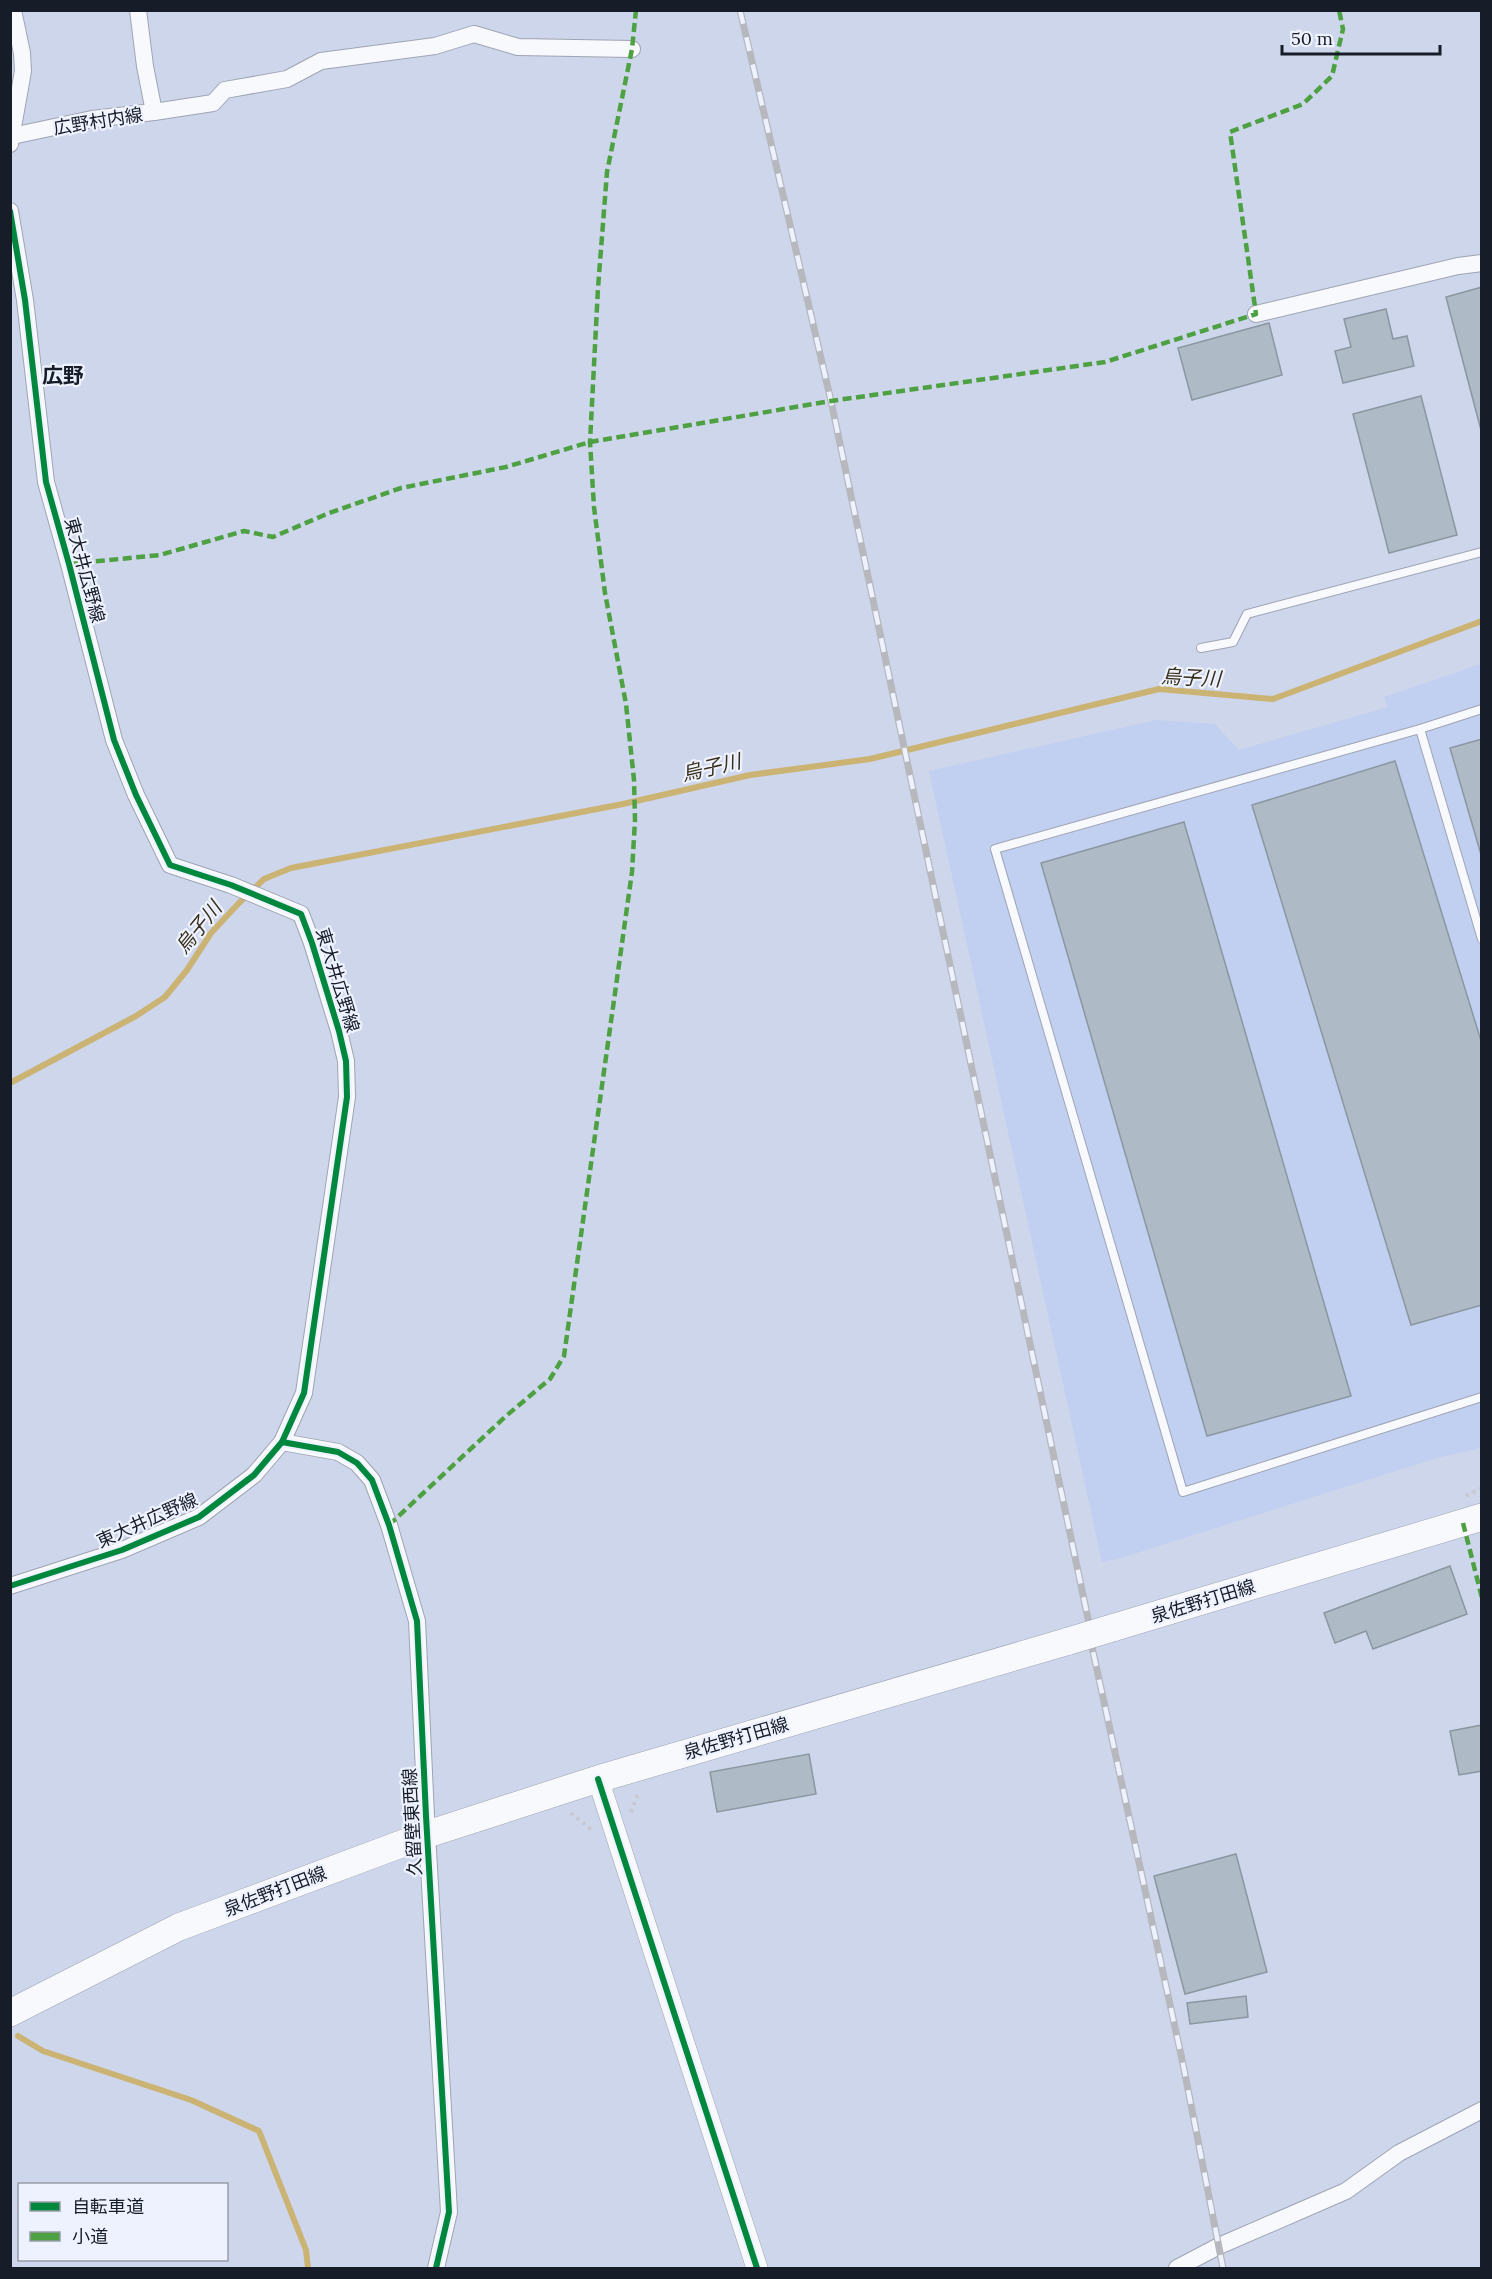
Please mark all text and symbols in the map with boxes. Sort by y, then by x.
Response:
scale bar [1282,18,1440,56]
text: 50 m [1291,27,1333,50]
street label: 広野村内線 [52,103,144,139]
district label: 広野 [42,362,84,389]
street label: 東大井広野線 [60,515,110,625]
water label: 烏子川 [1160,663,1224,691]
water label: 烏子川 [679,748,745,786]
water label: 烏子川 [169,894,228,958]
street label: 東大井広野線 [311,925,365,1035]
street label: 東大井広野線 [93,1488,201,1552]
street label: 泉佐野打田線 [1148,1574,1258,1628]
street label: 泉佐野打田線 [681,1712,791,1764]
street label: 久留壁東西線 [398,1767,426,1877]
street label: 泉佐野打田線 [220,1861,330,1921]
legend [18,2183,228,2261]
text: 自転車道 [72,2195,144,2218]
text: 小道 [72,2225,108,2248]

